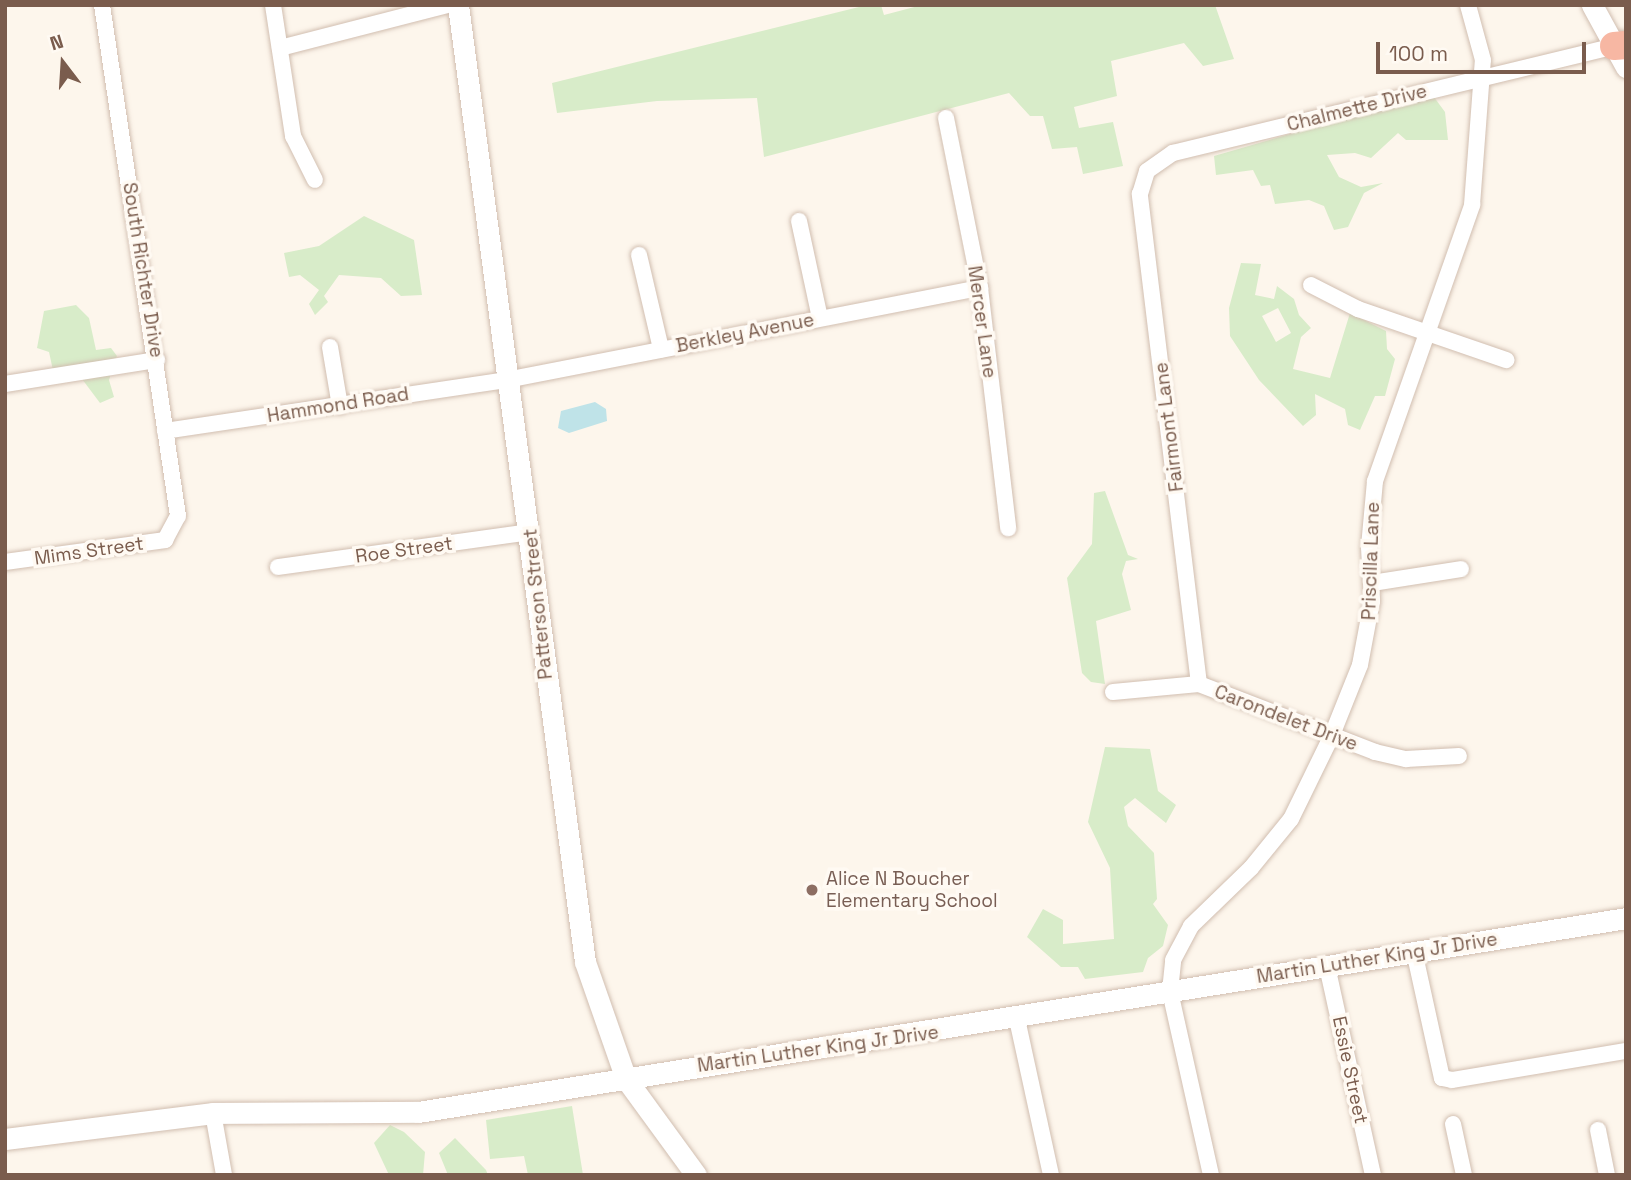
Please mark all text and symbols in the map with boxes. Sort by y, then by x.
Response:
north arrow [28,28,98,98]
scale bar [1379,28,1589,72]
text: N [47,29,66,56]
text: 100 m [1389,40,1448,67]
street label: Chalmette Drive [1285,80,1429,136]
street label: South Richter Drive [118,181,168,359]
street label: Mercer Lane [963,264,1001,380]
street label: Berkley Avenue [674,308,816,358]
street label: Fairmont Lane [1150,361,1188,493]
street label: Hammond Road [265,383,411,427]
street label: Priscilla Lane [1358,501,1384,621]
street label: Patterson Street [519,527,557,681]
street label: Mims Street [33,532,145,570]
street label: Roe Street [354,532,454,568]
street label: Carondelet Drive [1211,680,1361,756]
place label: Alice N Boucher Elementary School [826,868,998,912]
marker: Alice N Boucher Elementary School [804,882,820,898]
street label: Martin Luther King Jr Drive [1255,928,1499,988]
street label: Essie Street [1327,1014,1373,1126]
street label: Martin Luther King Jr Drive [696,1021,940,1077]

